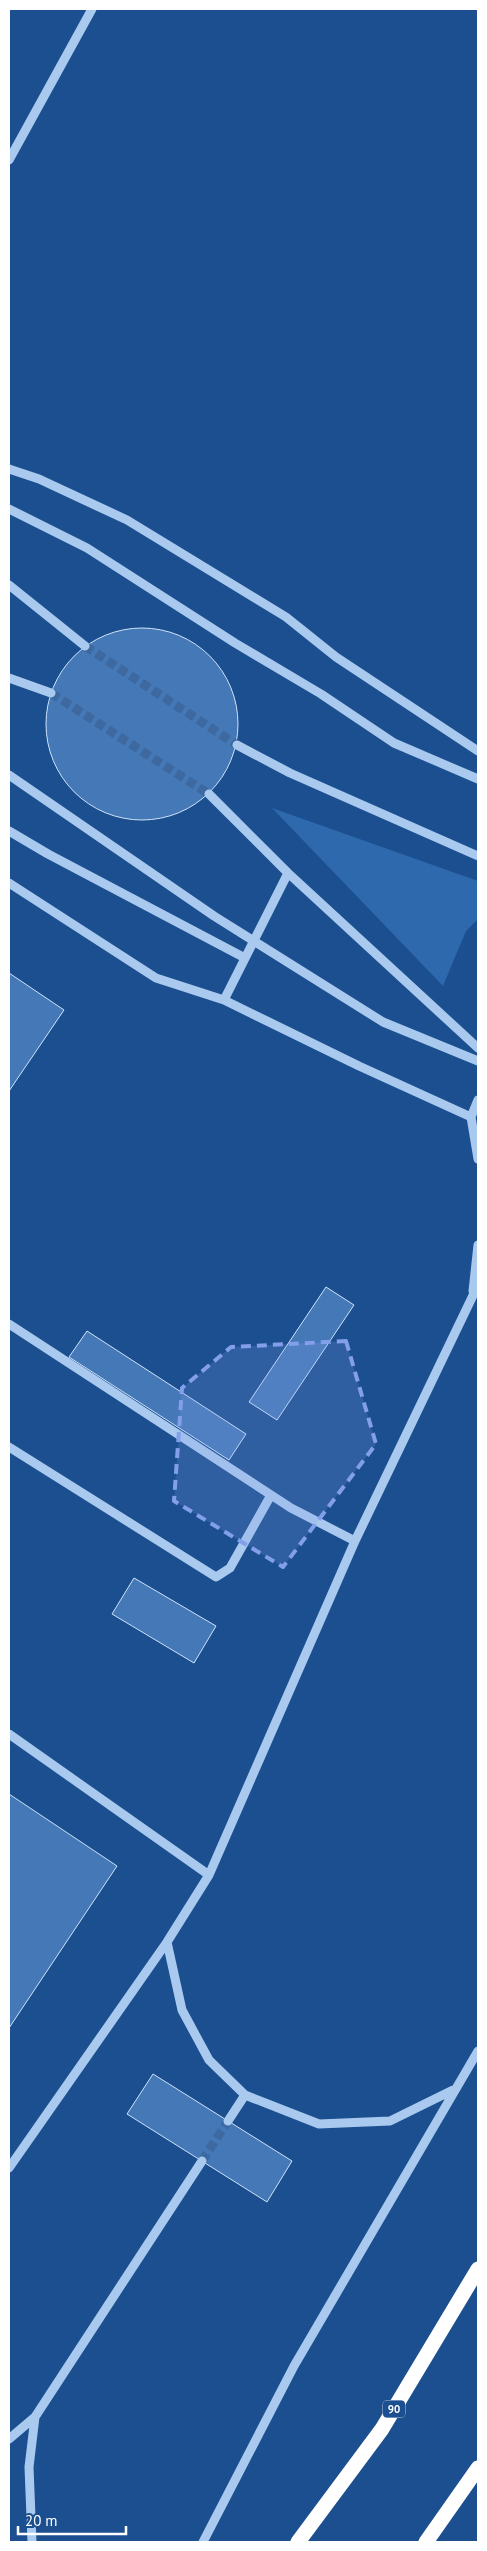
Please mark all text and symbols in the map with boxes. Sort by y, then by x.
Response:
road number: 90 [383,2400,405,2418]
scale bar [18,2504,125,2536]
text: 20 m [25,2511,58,2530]

